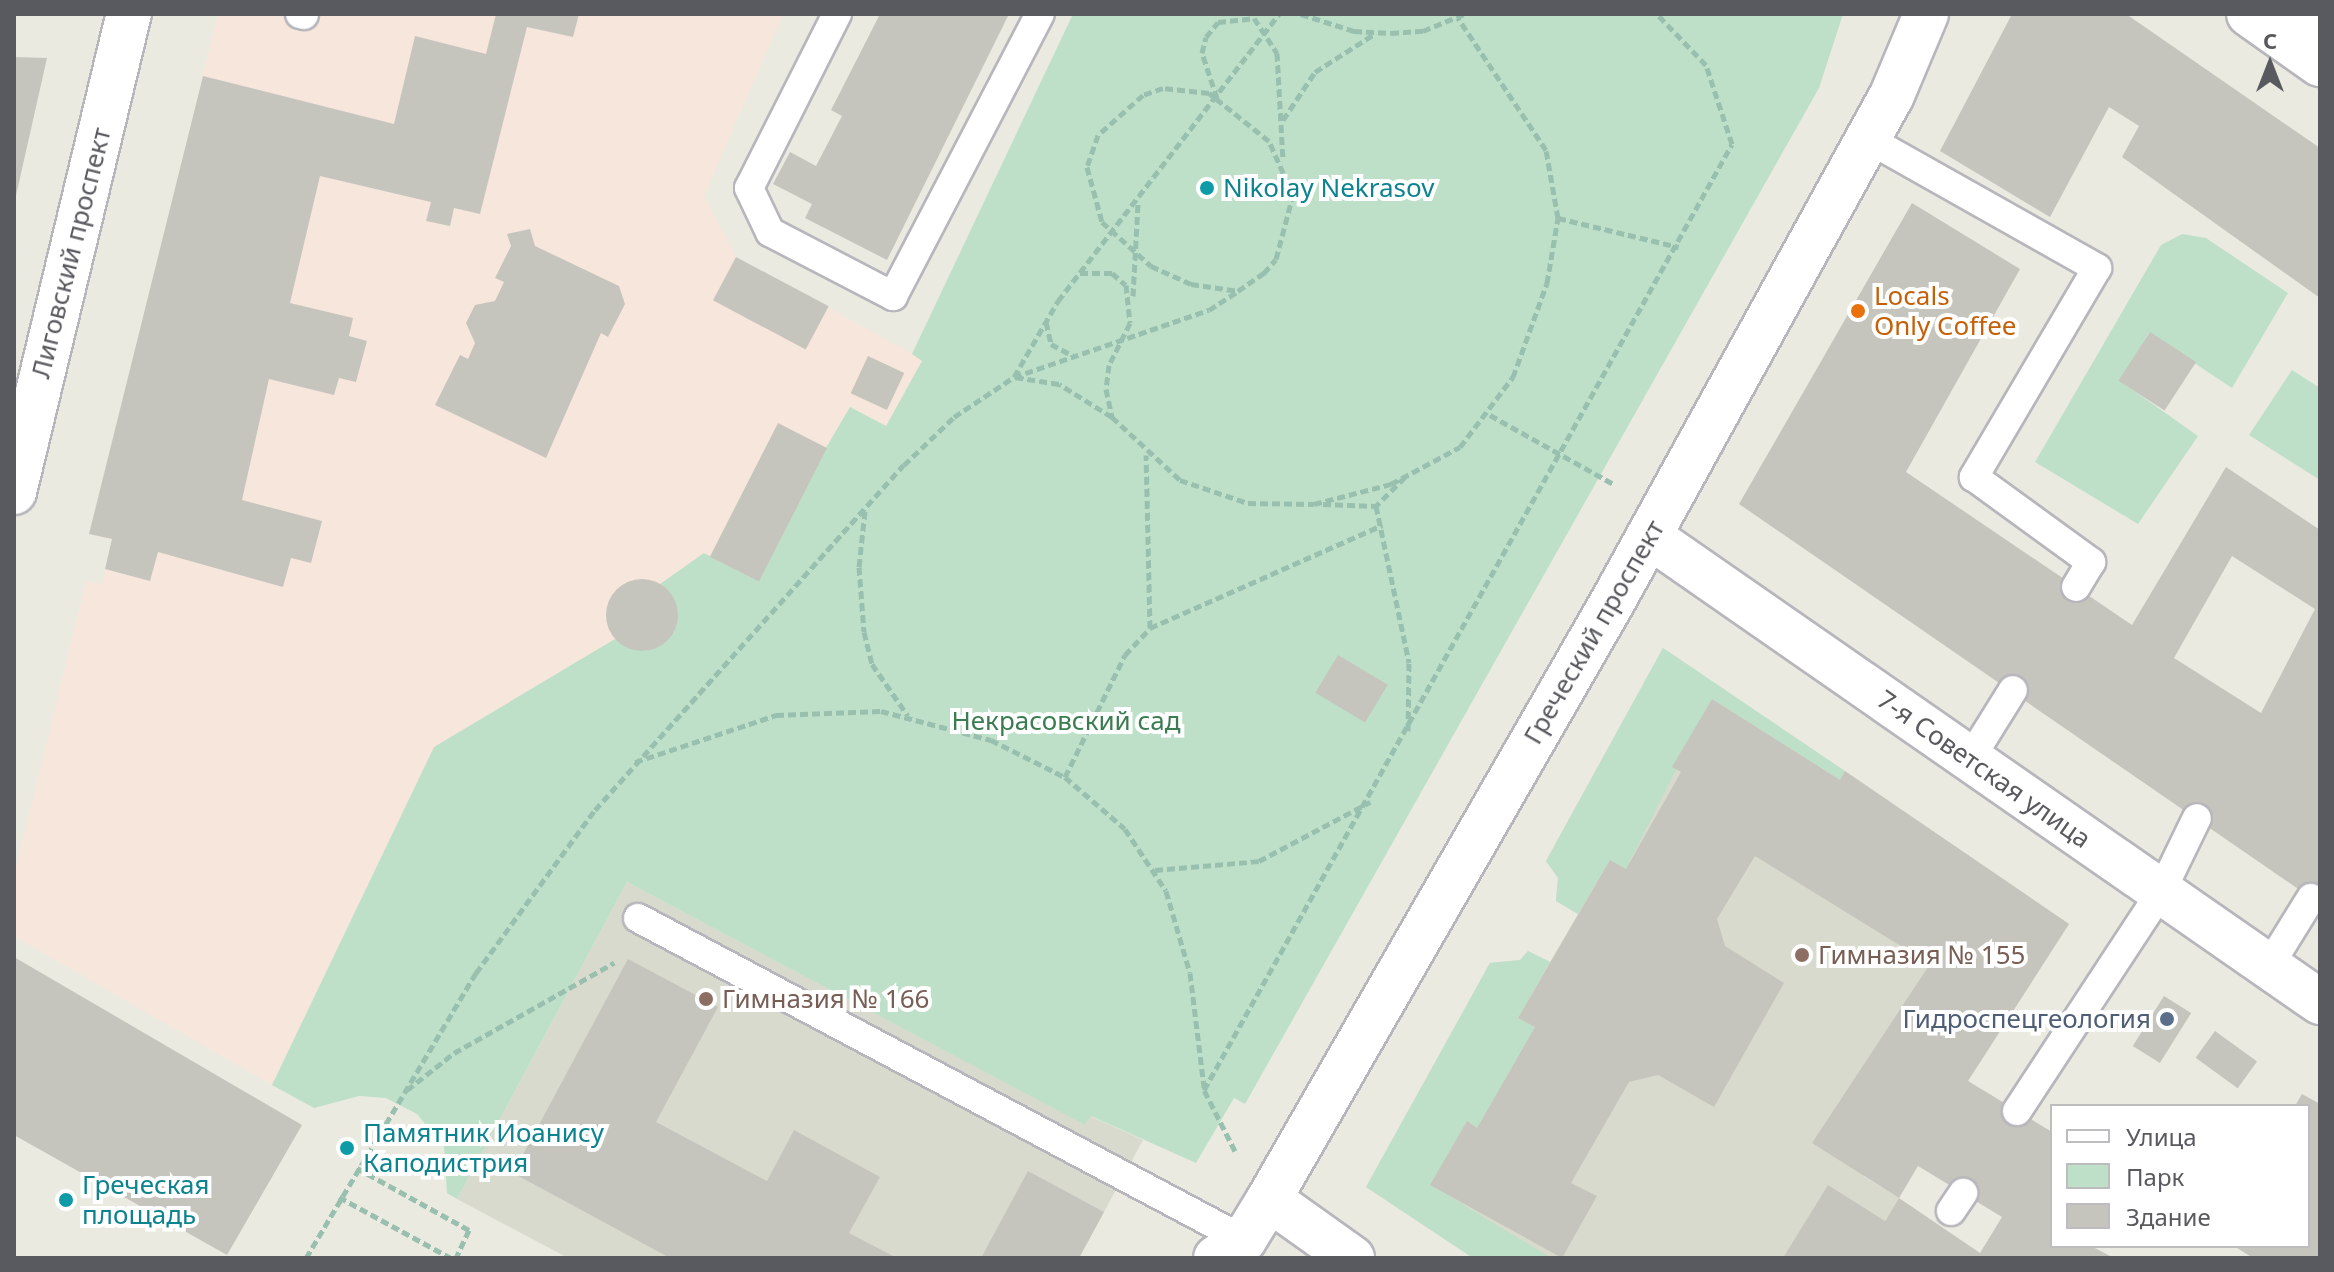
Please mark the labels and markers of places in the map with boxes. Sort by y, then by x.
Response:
place label: Nikolay Nekrasov [1223,172,1434,204]
marker: Nikolay Nekrasov [1198,179,1216,197]
place label: Locals Only Coffee [1874,280,2016,342]
marker: Locals Only Coffee [1849,302,1867,320]
place label: Гимназия № 155 [1818,939,2025,971]
marker: Гимназия № 155 [1793,946,1811,964]
place label: Гимназия № 166 [722,983,929,1015]
marker: Гимназия № 166 [697,990,715,1008]
place label: Гидроспецгеология [1902,1003,2151,1035]
marker: Гидроспецгеология [2158,1010,2176,1028]
place label: Памятник Иоанису Каподистрия [363,1117,604,1178]
marker: Памятник Иоанису Каподистрия [338,1139,356,1157]
place label: Греческая площадь [82,1169,210,1230]
marker: Греческая площадь [57,1191,75,1209]

